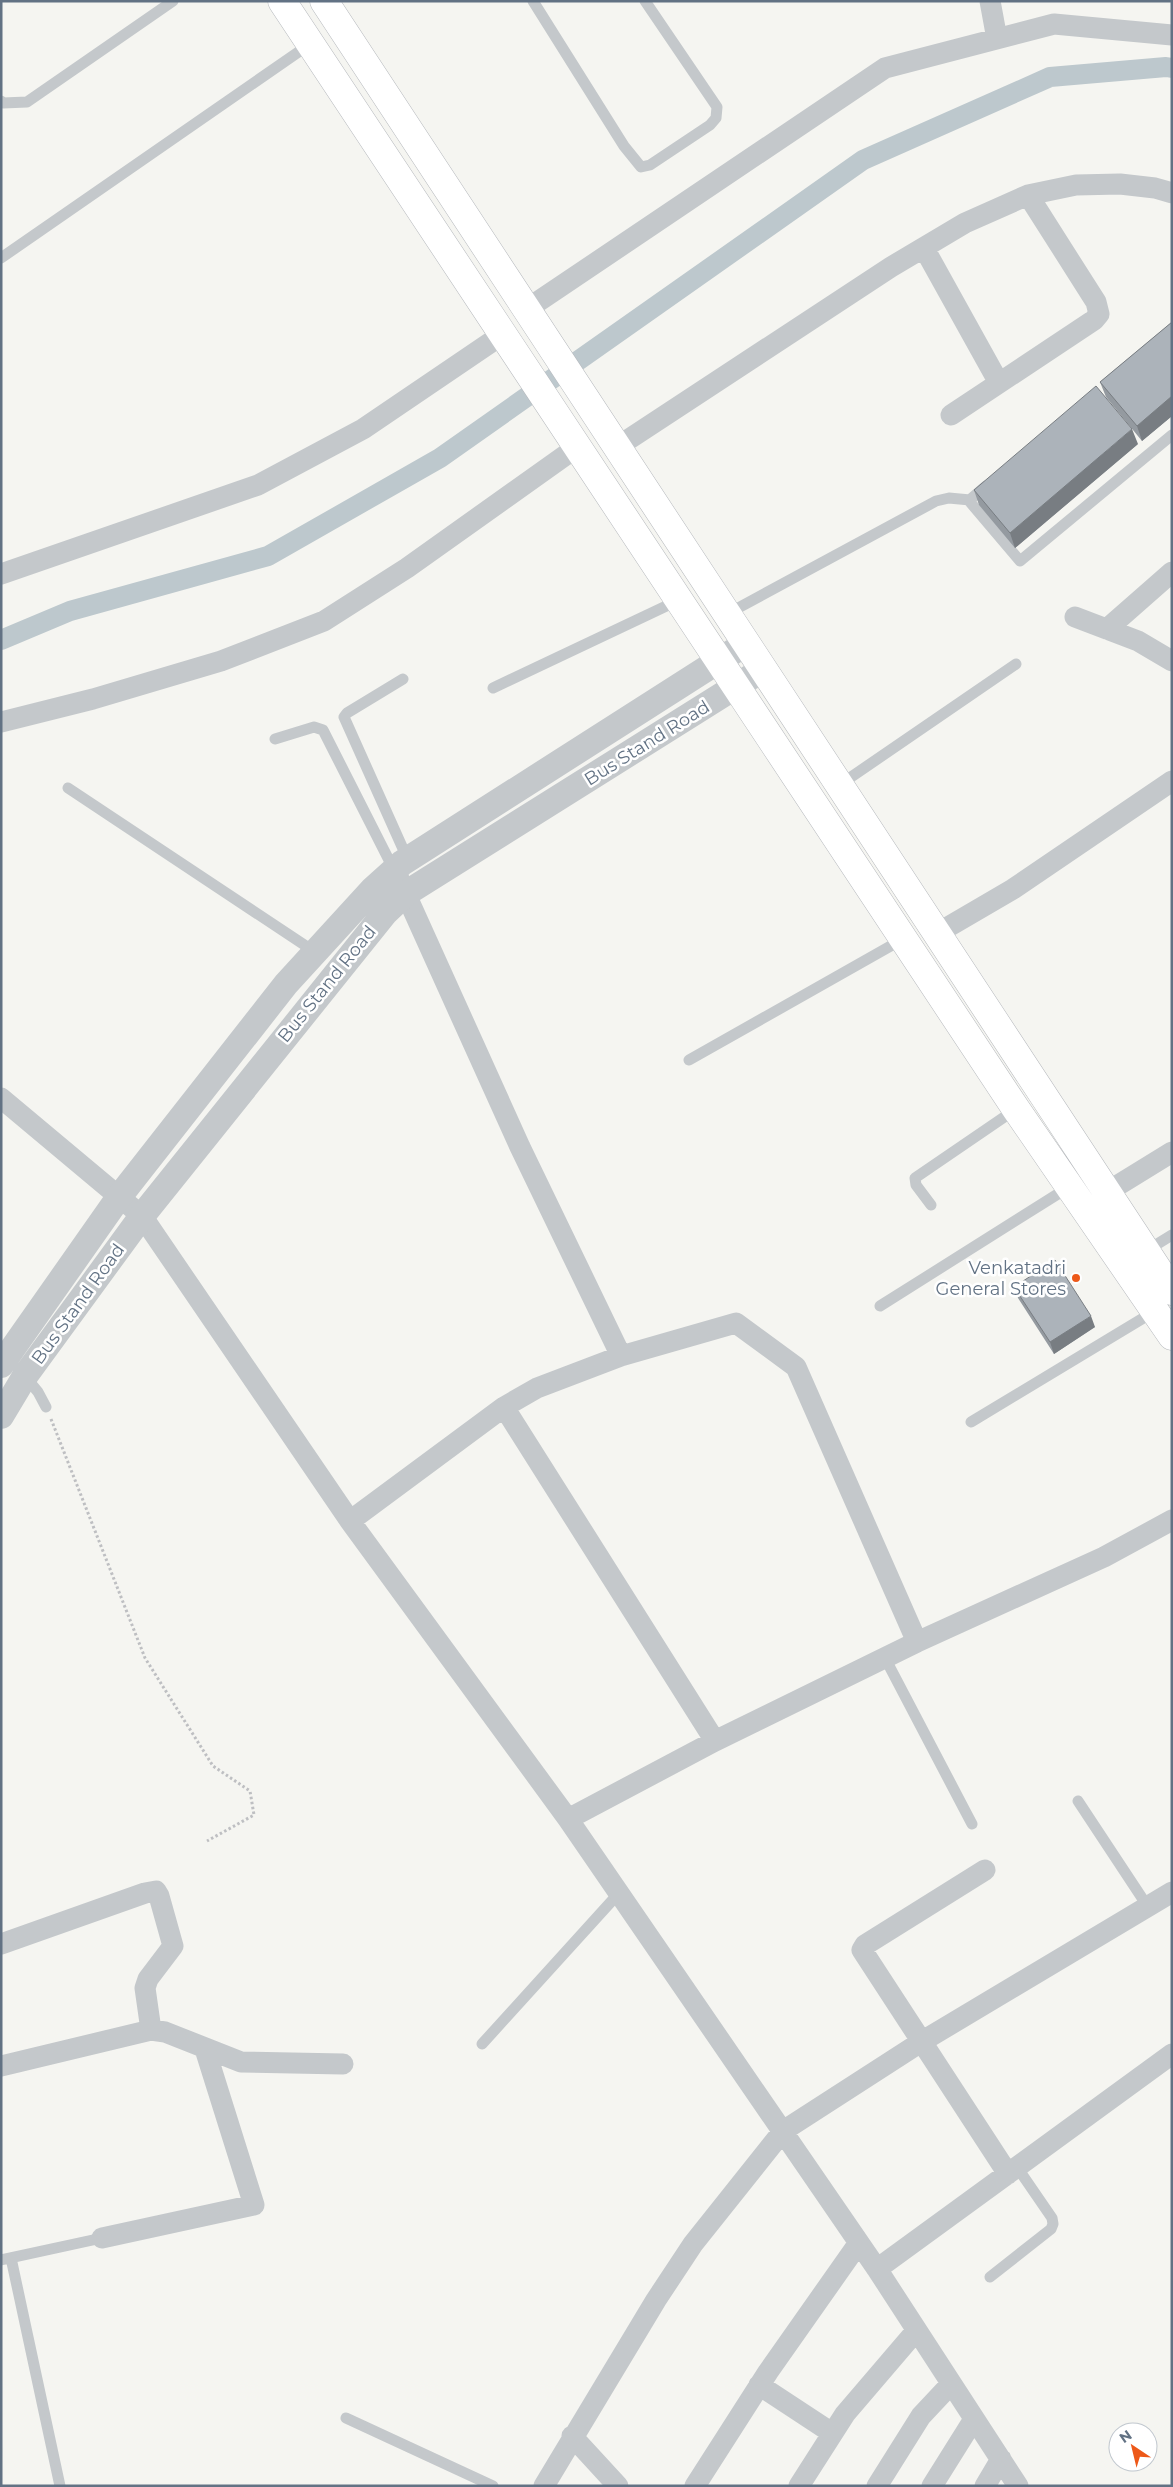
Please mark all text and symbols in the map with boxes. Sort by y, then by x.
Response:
street label: Bus Stand Road [580,696,714,790]
street label: Bus Stand Road [273,921,381,1047]
street label: Bus Stand Road [27,1239,129,1369]
place label: Venkatadri General Stores [936,1257,1066,1300]
marker: Venkatadri General Stores [1070,1272,1082,1284]
north arrow [1108,2422,1158,2472]
text: N [1116,2426,1135,2447]

